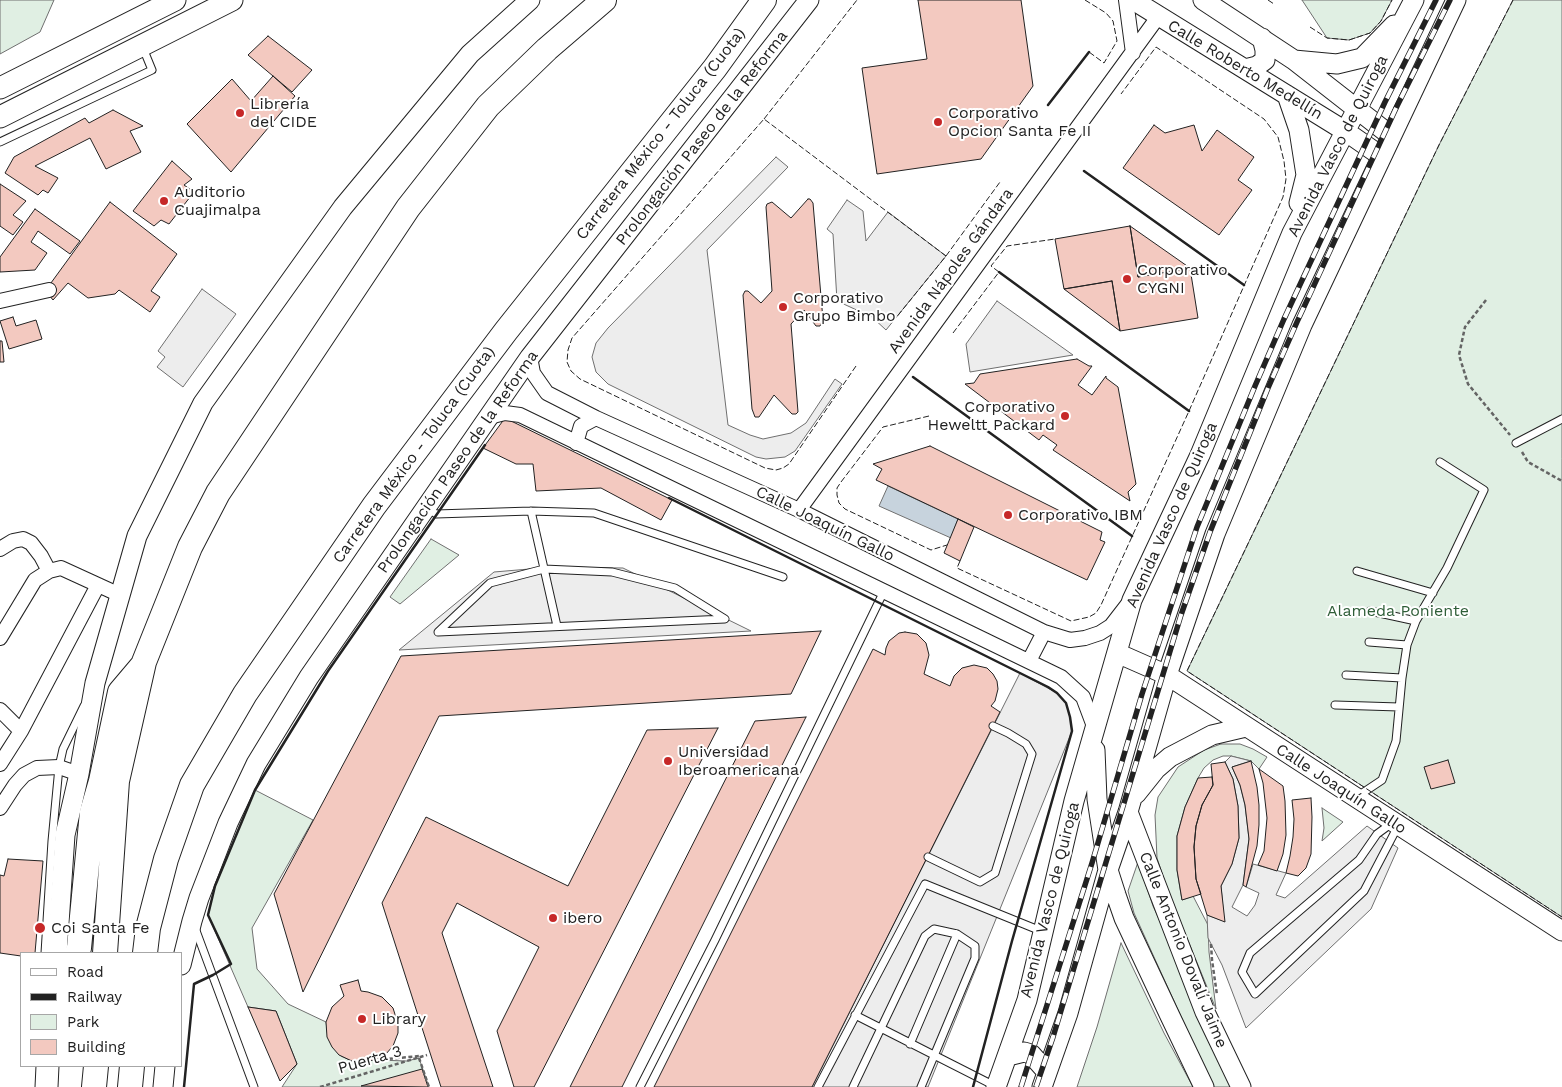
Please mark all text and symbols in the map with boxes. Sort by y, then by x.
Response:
street label: Calle Roberto Medellín [1164,16,1326,124]
street label: Carretera México - Toluca (Cuota) [572,24,750,244]
street label: Prolongación Paseo de la Reforma [612,27,792,249]
street label: Avenida Vasco de Quiroga [1284,52,1392,240]
place label: Librería del CIDE [250,94,317,132]
place label: Corporativo Opcion Santa Fe II [948,103,1091,141]
marker: Librería del CIDE [234,107,246,119]
marker: Corporativo Opcion Santa Fe II [932,116,944,128]
place label: Auditorio Cuajimalpa [174,182,261,220]
street label: Avenida Nápoles Gándara [885,185,1017,357]
marker: Auditorio Cuajimalpa [158,195,170,207]
place label: Corporativo CYGNI [1137,260,1228,298]
marker: Corporativo CYGNI [1121,273,1133,285]
place label: Corporativo Grupo Bimbo [793,288,896,326]
marker: Corporativo Grupo Bimbo [777,301,789,313]
street label: Carretera México - Toluca (Cuota) [329,343,499,567]
street label: Prolongación Paseo de la Reforma [373,347,543,577]
place label: Corporativo Heweltt Packard [928,397,1055,435]
marker: Corporativo Heweltt Packard [1059,410,1071,422]
street label: Avenida Vasco de Quiroga [1122,419,1222,611]
street label: Calle Joaquín Gallo [753,482,897,566]
place label: Corporativo IBM [1018,505,1143,525]
marker: Corporativo IBM [1002,509,1014,521]
park label: Alameda Poniente [1327,601,1469,621]
street label: Calle Joaquín Gallo [1272,740,1410,838]
place label: Universidad Iberoamericana [678,742,799,780]
marker: Universidad Iberoamericana [662,755,674,767]
street label: Avenida Vasco de Quiroga [1016,800,1084,1000]
street label: Calle Antonio Dovalí Jaime [1135,849,1231,1051]
place label: ibero [563,908,602,928]
marker: ibero [547,912,559,924]
place label: Coi Santa Fe [51,918,150,938]
marker: Coi Santa Fe [33,921,47,935]
legend [20,952,182,1067]
text: Road [67,963,104,981]
text: Railway [67,988,122,1006]
place label: Library [372,1009,426,1029]
text: Park [67,1013,99,1031]
marker: Library [356,1013,368,1025]
text: Building [67,1038,125,1056]
street label: Puerta 3 [336,1042,404,1078]

